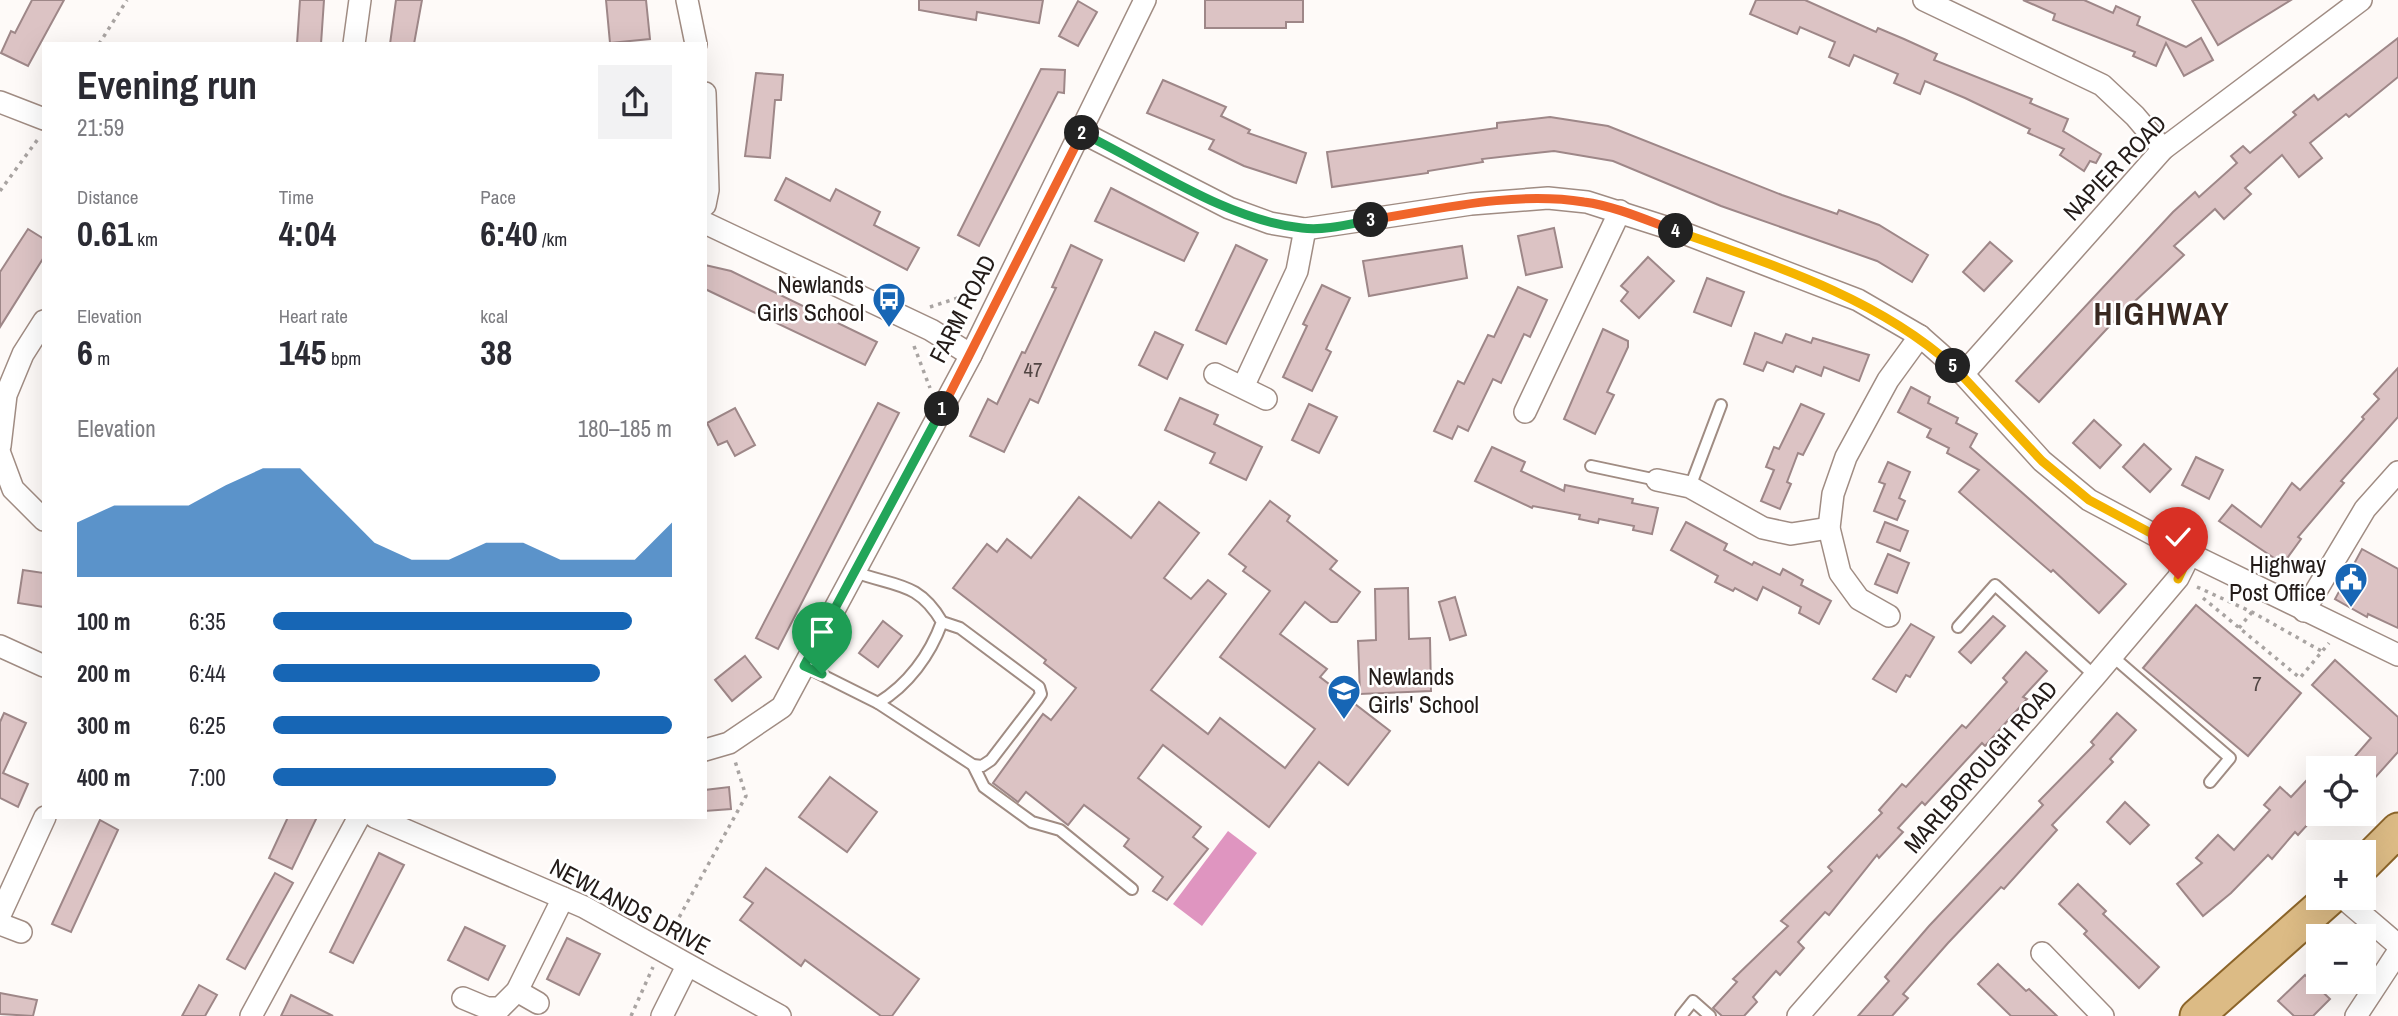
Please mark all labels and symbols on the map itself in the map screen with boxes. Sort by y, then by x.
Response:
street label: NAPIER ROAD [2056,107,2173,227]
pin: 2 [1064,116,1100,150]
pin: 3 [1354,202,1388,238]
pin: 4 [1658,214,1694,248]
street label: FARM ROAD [921,249,1003,368]
place label: Newlands Girls School [757,268,864,328]
bus stop icon: Newlands Girls School [870,280,908,329]
district label: HIGHWAY [2094,292,2230,335]
pin: 5 [1936,348,1970,384]
house number: 47 [1023,355,1043,384]
pin: 1 [925,392,960,426]
pin [2148,507,2208,579]
place label: Highway Post Office [2229,548,2326,608]
public building icon: Highway Post Office [2332,560,2370,609]
pin [792,602,852,674]
place label: Newlands Girls' School [1368,660,1479,720]
house number: 7 [2252,669,2262,698]
school or university icon: Newlands Girls' School [1325,672,1363,721]
street label: MARLBOROUGH ROAD [1896,673,2064,859]
street label: NEWLANDS DRIVE [545,850,716,962]

